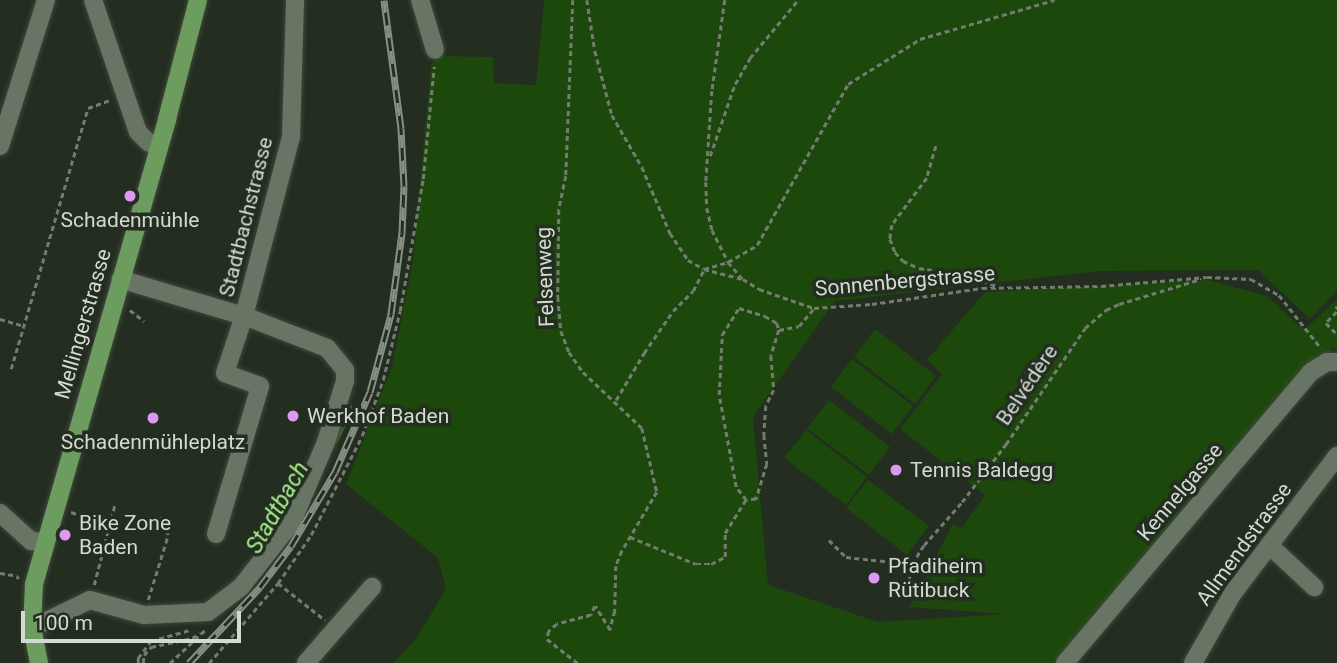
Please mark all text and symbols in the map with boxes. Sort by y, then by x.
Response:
street label: Stadtbachstrasse [214,134,278,300]
marker: Schadenmühle [122,188,138,204]
place label: Schadenmühle [61,207,199,233]
street label: Felsenweg [531,227,559,327]
street label: Mellingerstrasse [50,246,116,402]
street label: Sonnenbergstrasse [814,261,996,301]
street label: Belvédère [991,340,1063,430]
place label: Werkhof Baden [307,403,449,429]
marker: Werkhof Baden [285,408,301,424]
marker: Schadenmühleplatz [145,410,161,426]
place label: Schadenmühleplatz [61,429,245,455]
street label: Kennelgasse [1132,438,1228,546]
water label: Stadtbach [241,457,315,559]
place label: Tennis Baldegg [910,457,1053,483]
marker: Tennis Baldegg [888,462,904,478]
street label: Allmendstrasse [1191,478,1297,610]
place label: Bike Zone Baden [79,510,171,560]
marker: Bike Zone Baden [57,527,73,543]
place label: Pfadiheim Rütibuck [888,553,983,603]
marker: Pfadiheim Rütibuck [866,570,882,586]
scale bar [24,596,245,640]
text: 100 m [34,611,93,635]

